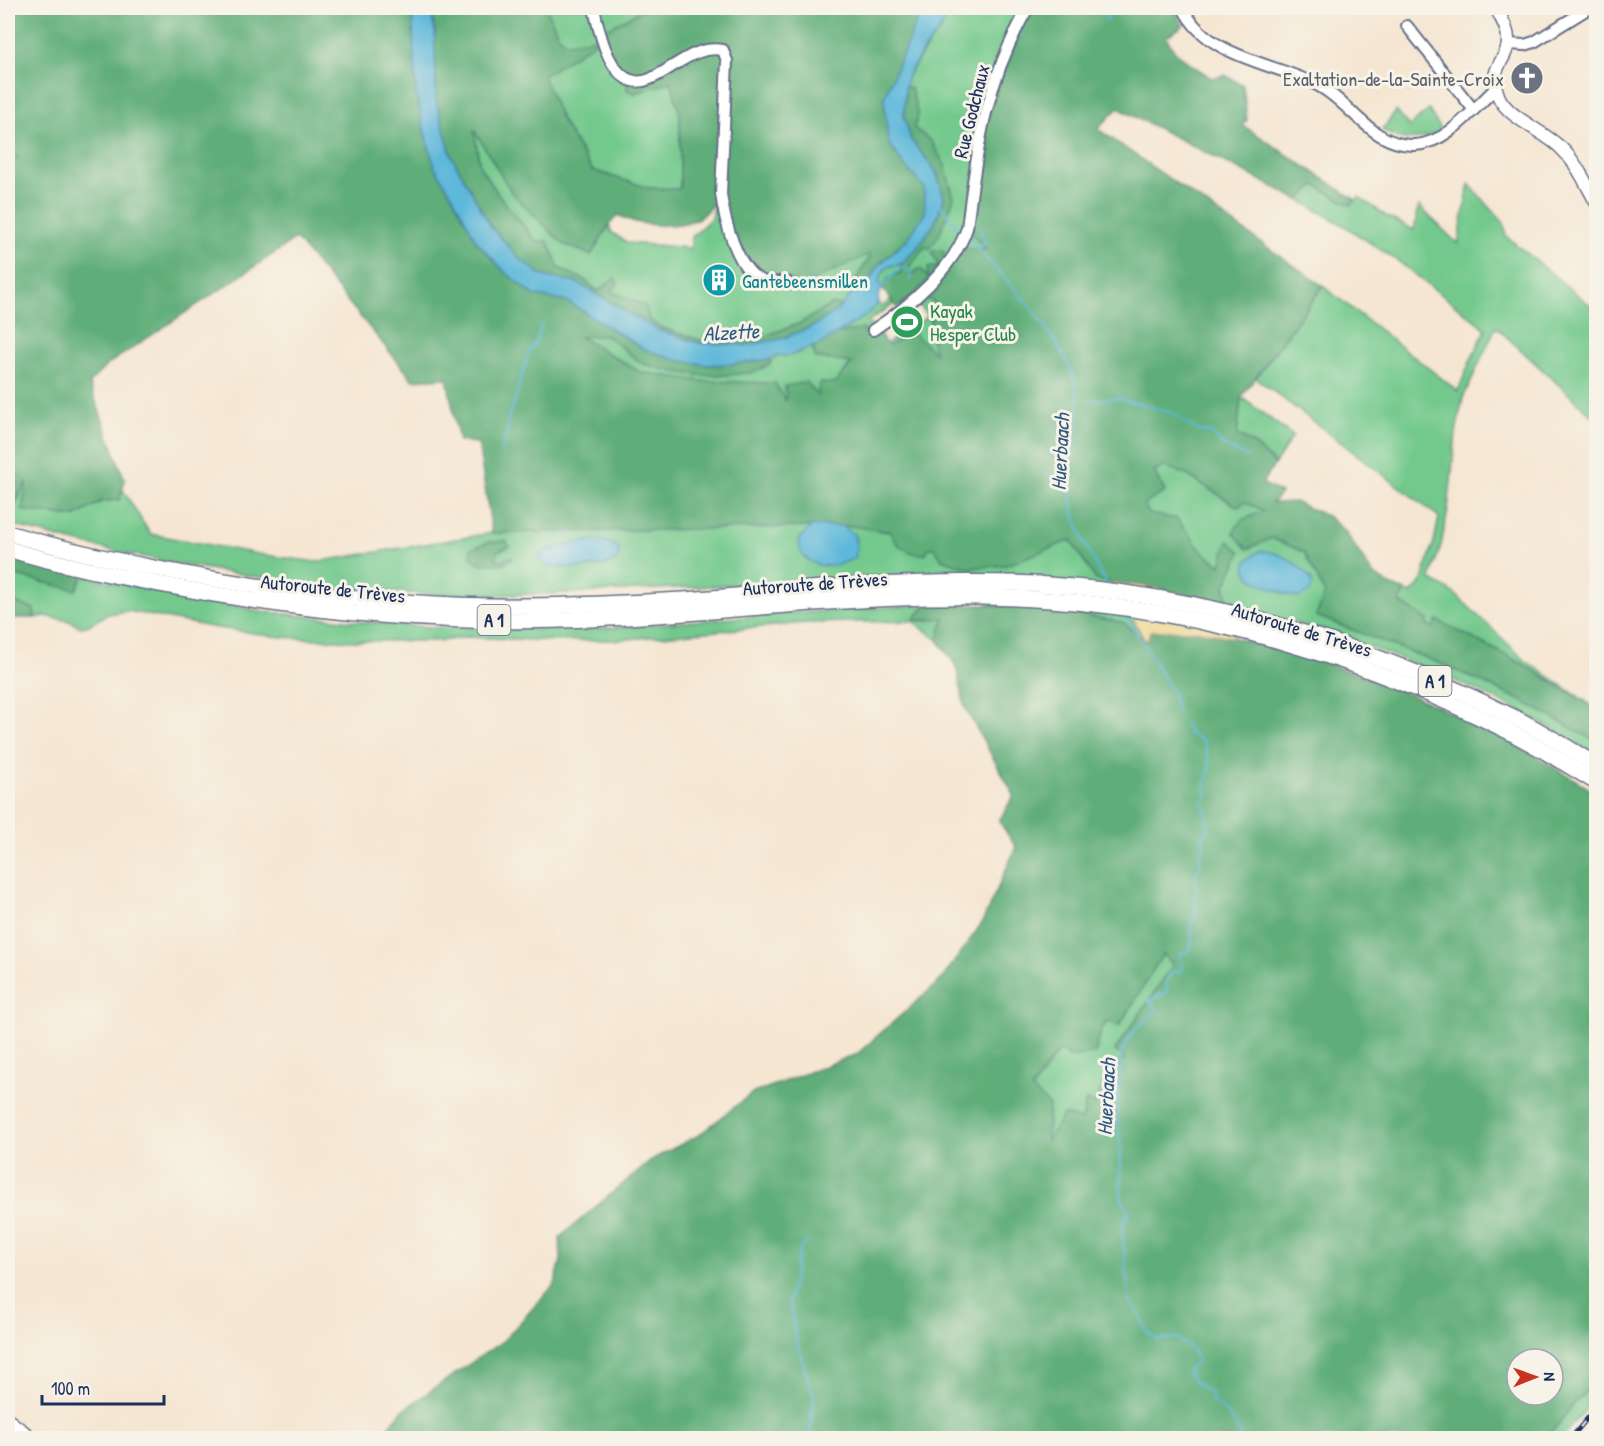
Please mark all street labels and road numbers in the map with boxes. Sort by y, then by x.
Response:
street label: Rue Godchaux [946,61,996,161]
street label: Autoroute de Trèves [742,564,889,602]
street label: Autoroute de Trèves [260,567,407,609]
street label: Autoroute de Trèves [1229,595,1376,663]
road number: A 1 [478,605,510,635]
road number: A 1 [1418,666,1452,696]

